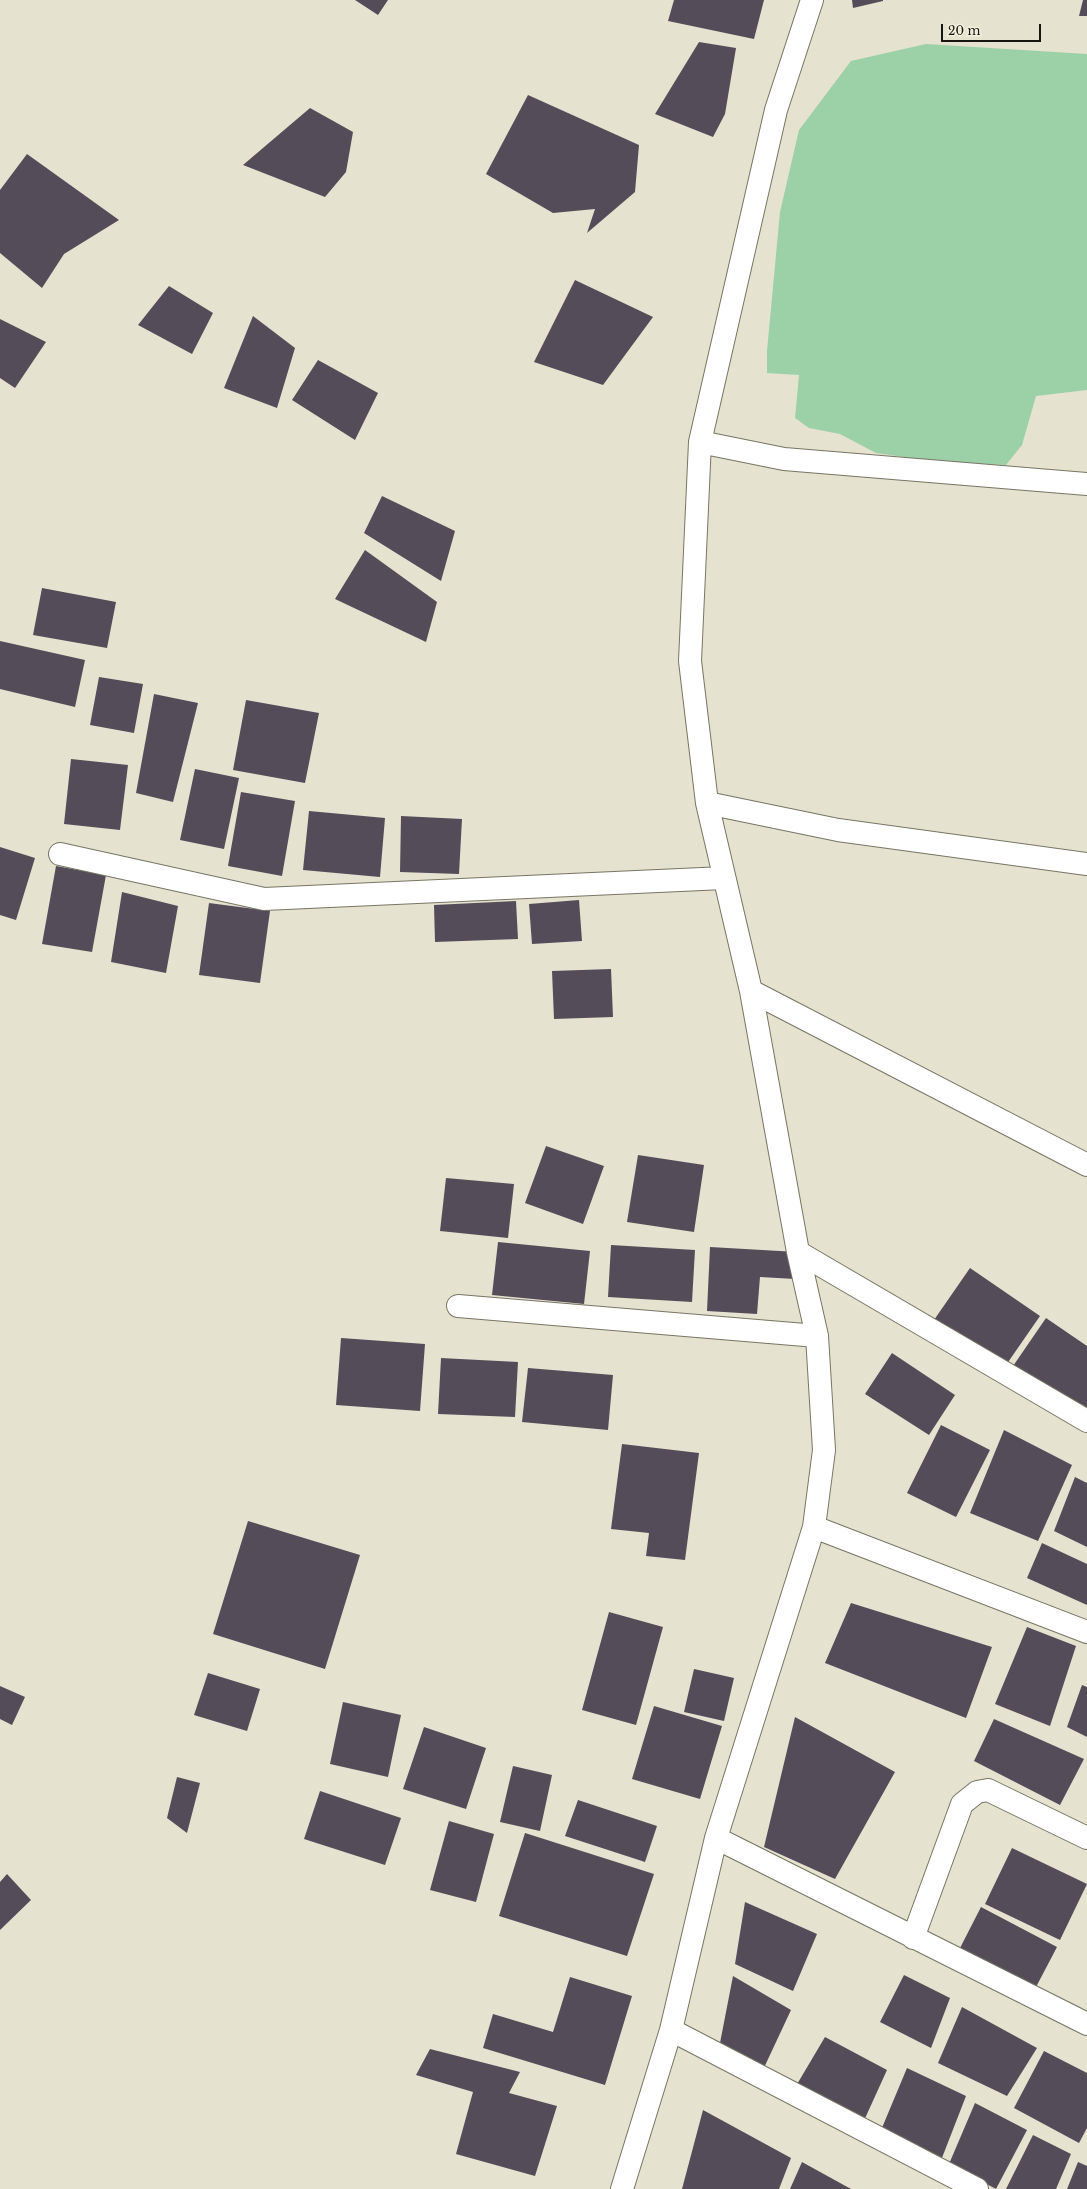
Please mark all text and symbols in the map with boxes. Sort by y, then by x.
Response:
scale bar [943,16,1043,42]
text: 20 m [948,23,980,38]

